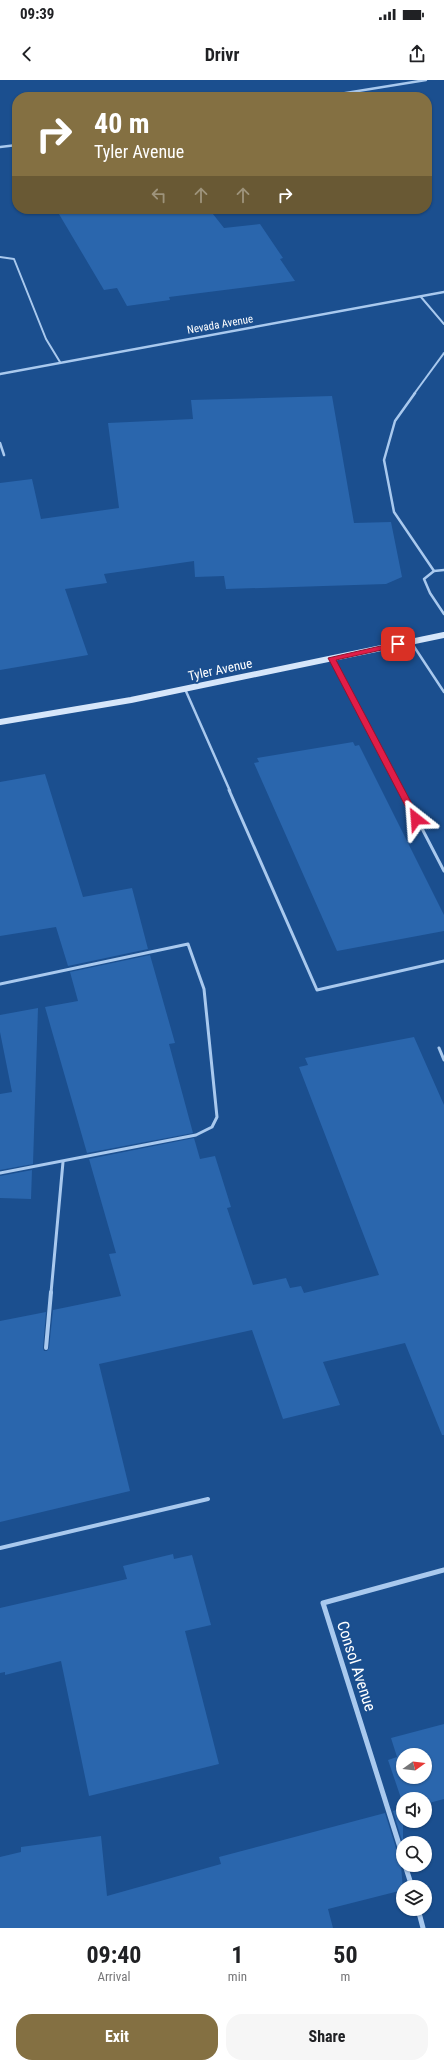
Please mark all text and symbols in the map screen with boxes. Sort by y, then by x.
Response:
text: 09:39 [20,5,54,23]
icon: back [16,43,38,65]
icon: share [406,43,428,65]
text: Drivr [205,44,239,65]
text: 40 m [94,107,150,140]
icon: right [28,108,80,160]
text: Tyler Avenue [94,141,184,162]
icon: left [148,184,170,206]
icon: ahead [190,184,212,206]
icon: ahead [232,184,254,206]
icon: right [274,184,296,206]
street label: Nevada Avenue [186,312,254,337]
pin [381,627,415,661]
icon: arrive [387,633,409,655]
street label: Tyler Avenue [187,655,254,684]
position arrow [395,798,437,840]
street label: Consol Avenue [333,1619,380,1714]
north arrow [396,1748,432,1784]
map controls [396,1748,432,1916]
button: sound [396,1792,432,1828]
button: search [396,1836,432,1872]
button: layers [396,1880,432,1916]
text: 09:40 [86,1941,141,1969]
text: 1 [231,1941,243,1969]
text: 50 [333,1941,358,1969]
text: Arrival [97,1969,130,1984]
text: min [228,1969,247,1984]
text: m [341,1969,350,1984]
button: Exit [16,2014,218,2060]
button: Share [226,2014,428,2060]

